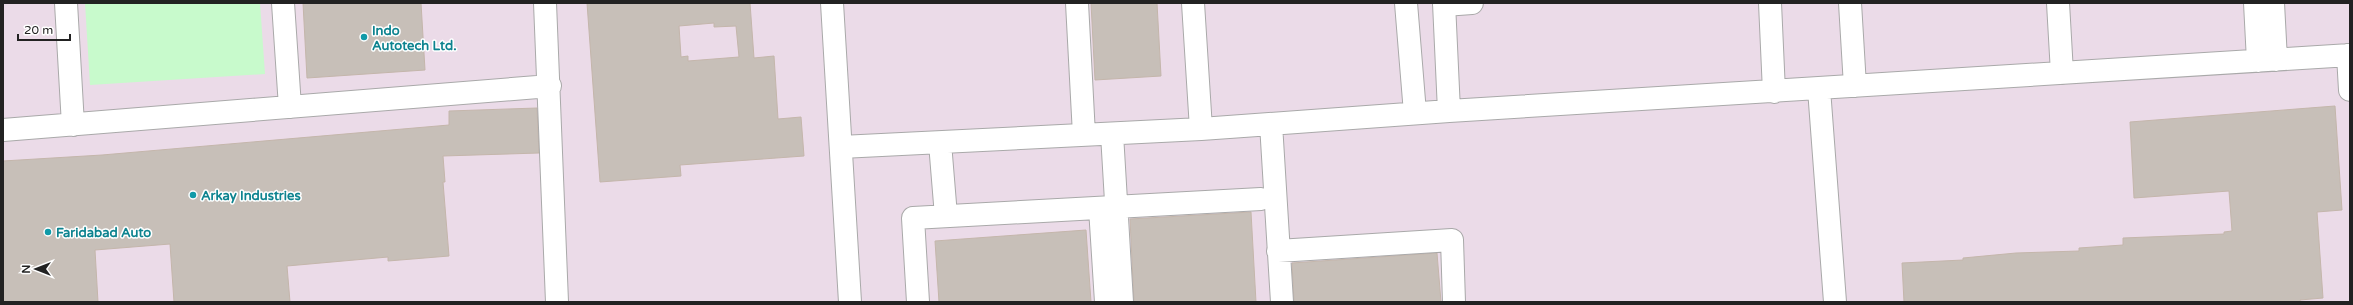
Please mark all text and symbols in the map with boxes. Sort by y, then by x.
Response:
scale bar [18,16,70,42]
text: 20 m [24,23,53,37]
place label: Indo Autotech Ltd. [372,23,457,54]
marker: Indo Autotech Ltd. [359,32,369,42]
place label: Arkay Industries [201,188,301,204]
marker: Arkay Industries [188,190,198,200]
place label: Faridabad Auto [56,225,151,241]
marker: Faridabad Auto [43,227,53,237]
north arrow [16,249,56,289]
text: N [20,265,33,273]

